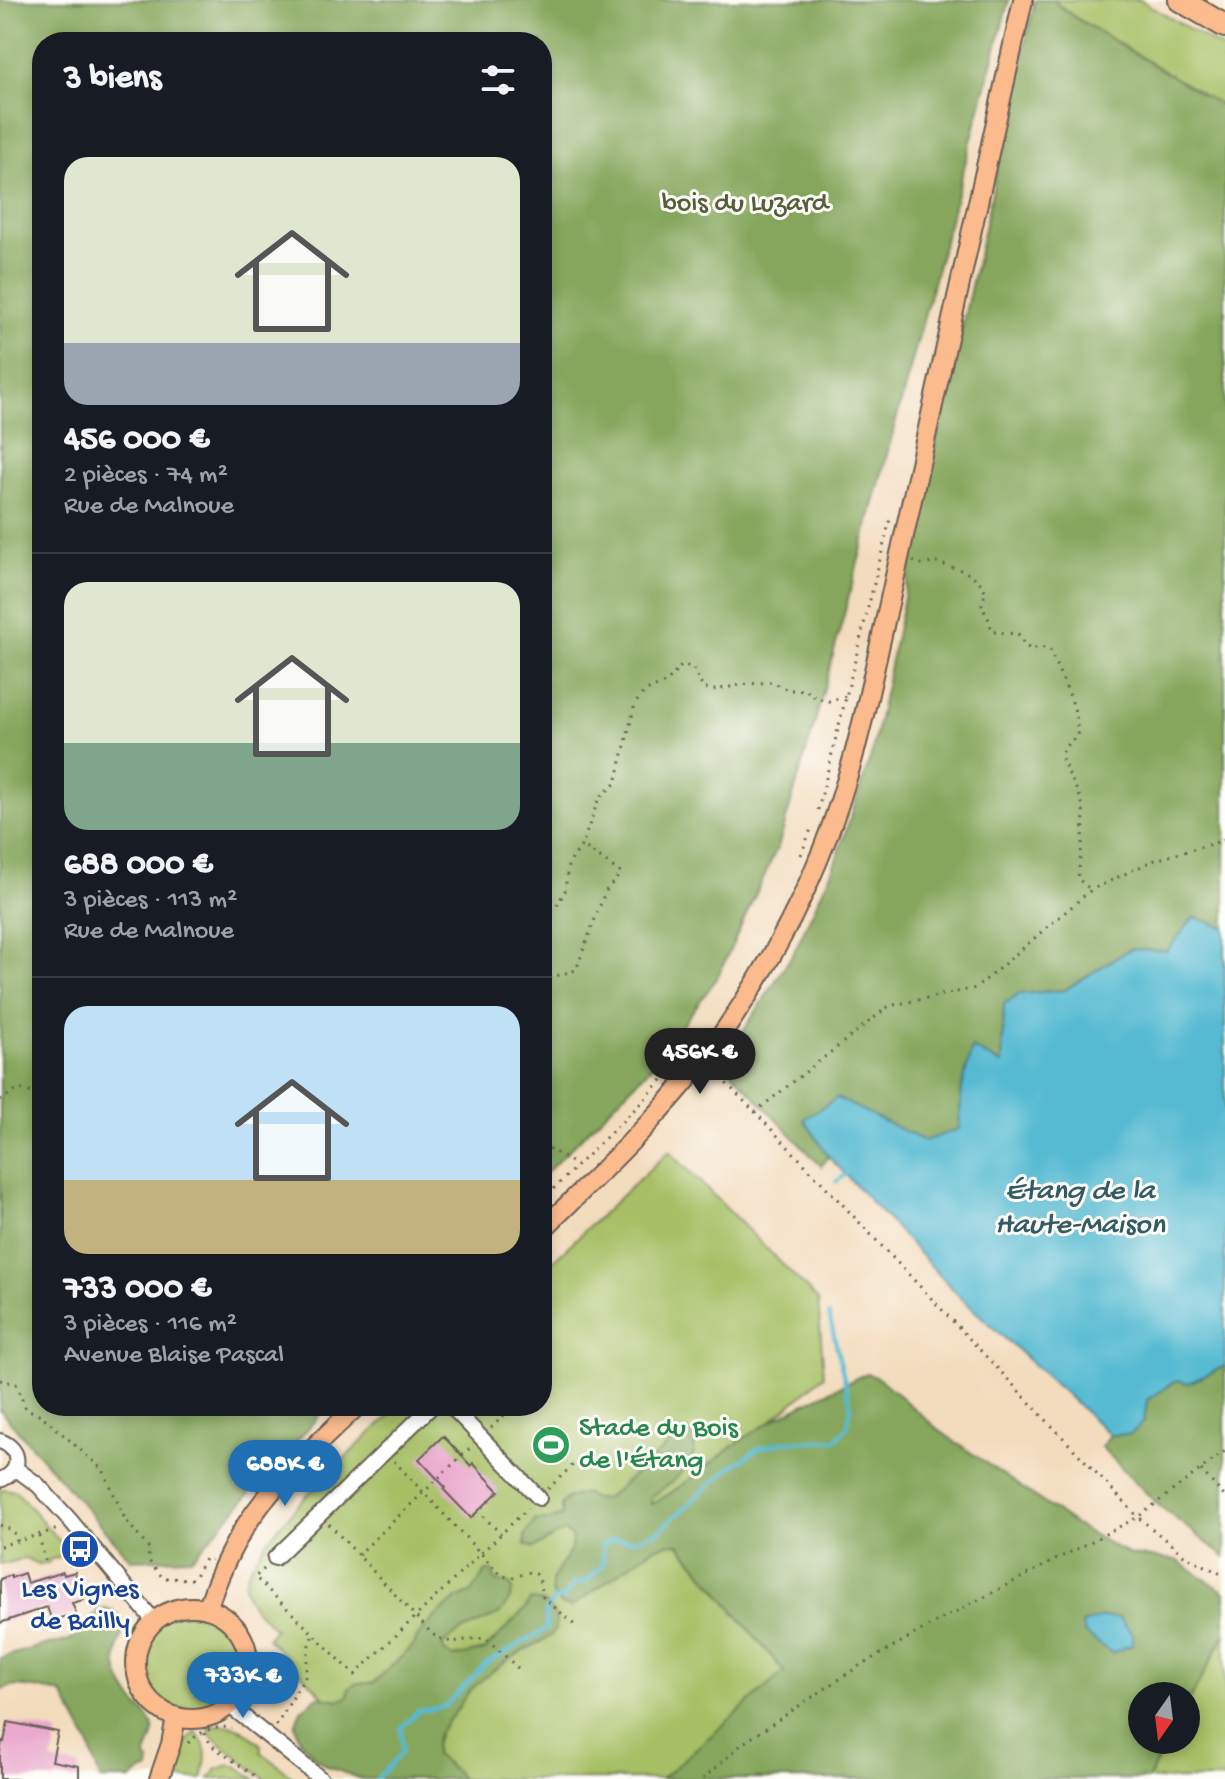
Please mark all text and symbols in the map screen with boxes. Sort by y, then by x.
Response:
icon: filters [476,58,520,102]
text: 3 biens [64,60,161,100]
park label: bois du Luzard [662,188,831,221]
icon: home [220,209,364,353]
text: 456 000 € [64,421,209,461]
text: 2 pièces · 74 m² [64,461,228,492]
text: Rue de Malnoue [64,492,234,523]
icon: home [220,634,364,778]
text: 688 000 € [64,846,213,886]
text: 3 pièces · 113 m² [64,886,237,917]
text: Rue de Malnoue [64,917,234,948]
pin: 456K € [635,1028,765,1096]
text: 456K € [662,1038,738,1069]
icon: home [220,1058,364,1202]
water label: Étang de la Haute-Maison [995,1175,1166,1244]
text: 733 000 € [64,1270,211,1310]
text: 3 pièces · 116 m² [64,1310,237,1341]
text: Avenue Blaise Pascal [64,1341,284,1372]
place label: Stade du Bois de l'Étang [579,1413,739,1478]
sports icon: Stade du Bois de l'Étang [530,1424,572,1466]
pin: 688K € [220,1440,350,1508]
text: 688K € [246,1450,324,1481]
bus stop icon: Les Vignes de Bailly [59,1528,101,1570]
place label: Les Vignes de Bailly [21,1574,139,1639]
pin: 733K € [178,1652,308,1720]
text: 733K € [205,1662,281,1693]
north arrow [1128,1682,1200,1754]
map controls [1128,1682,1200,1754]

